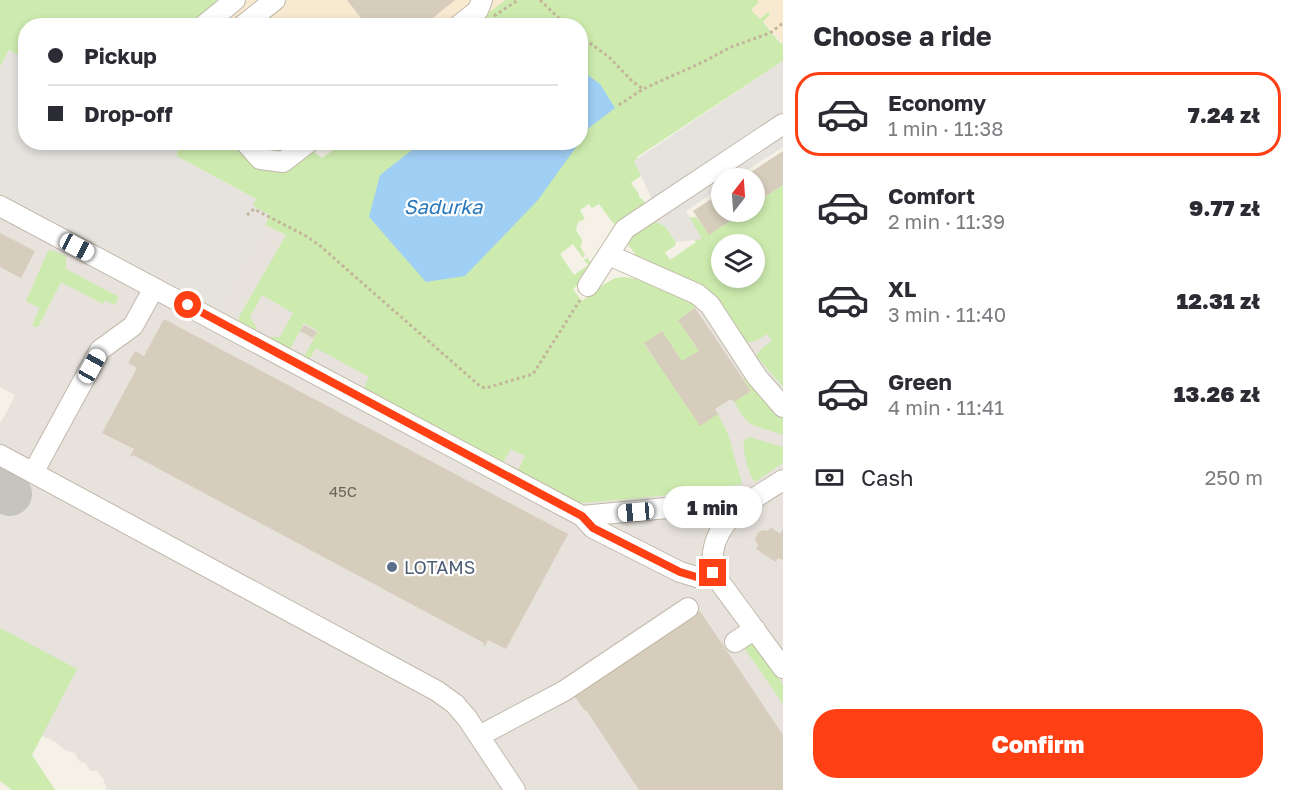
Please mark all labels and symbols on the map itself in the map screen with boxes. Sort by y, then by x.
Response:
north arrow [711,168,765,222]
water label: Sadurka [404,194,483,218]
car [57,231,97,263]
route start [174,291,201,318]
car [75,346,109,386]
house number: 45C [329,482,357,500]
callout: 1 min [664,486,762,528]
car [617,501,655,523]
place label: LOTAMS [404,556,475,578]
route end [699,559,726,586]
marker: LOTAMS [385,560,399,574]

